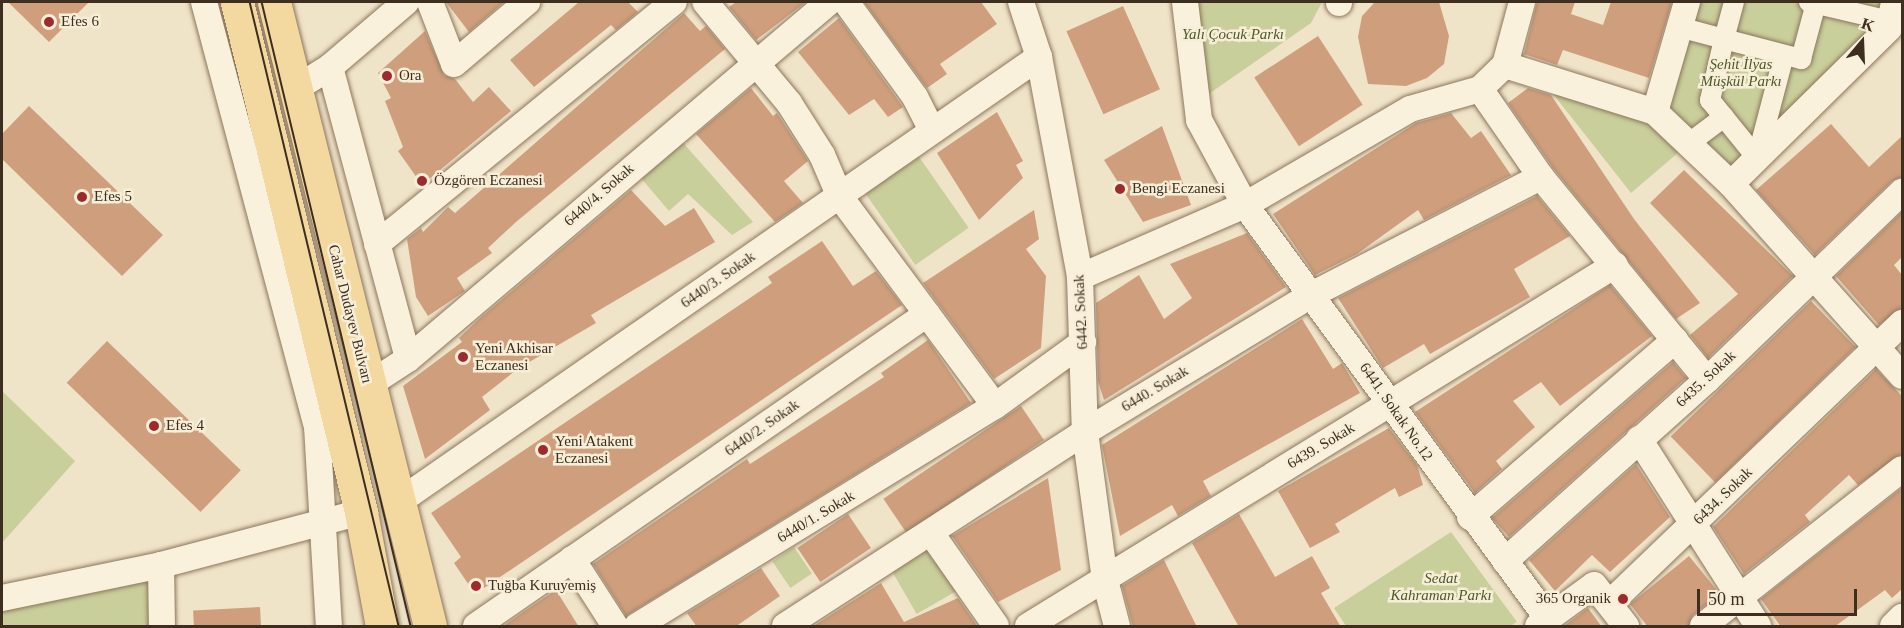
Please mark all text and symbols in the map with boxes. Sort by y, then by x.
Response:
north arrow [1832,12,1892,72]
place label: Efes 6 [61,13,99,31]
text: K [1859,14,1877,35]
marker: Efes 6 [42,15,56,29]
park label: Yalı Çocuk Parkı [1182,26,1284,44]
park label: Şehit İlyas Müşkül Parkı [1700,55,1782,90]
place label: Ora [399,67,421,85]
marker: Ora [380,69,394,83]
street label: 6440/4. Sokak [560,160,638,230]
place label: Özgören Eczanesi [434,172,543,190]
marker: Özgören Eczanesi [415,174,429,188]
place label: Bengi Eczanesi [1132,180,1225,198]
marker: Bengi Eczanesi [1113,182,1127,196]
place label: Efes 5 [94,188,132,206]
marker: Efes 5 [75,190,89,204]
street label: Cahar Dudayev Bulvarı [324,243,376,385]
street label: 6440/3. Sokak [677,248,759,312]
street label: 6442. Sokak [1070,274,1092,350]
place label: Yeni Akhisar Eczanesi [475,339,554,374]
street label: 6435. Sokak [1672,347,1740,411]
marker: Yeni Akhisar Eczanesi [456,350,470,364]
street label: 6441. Sokak No.12 [1355,359,1437,465]
street label: 6440. Sokak [1118,362,1192,416]
street label: 6440/2. Sokak [721,396,803,460]
place label: Efes 4 [166,417,204,435]
marker: Efes 4 [147,419,161,433]
street label: 6439. Sokak [1284,419,1358,473]
place label: Yeni Atakent Eczanesi [555,432,634,467]
marker: Yeni Atakent Eczanesi [536,443,550,457]
street label: 6434. Sokak [1690,463,1756,529]
street label: 6440/1. Sokak [774,487,858,547]
park label: Sedat Kahraman Parkı [1390,569,1492,604]
place label: Tuğba Kuruyemiş [488,577,596,595]
scale bar [1700,577,1860,615]
marker: Tuğba Kuruyemiş [469,579,483,593]
text: 50 m [1708,589,1745,609]
place label: 365 Organik [1536,590,1611,608]
marker: 365 Organik [1616,592,1630,606]

